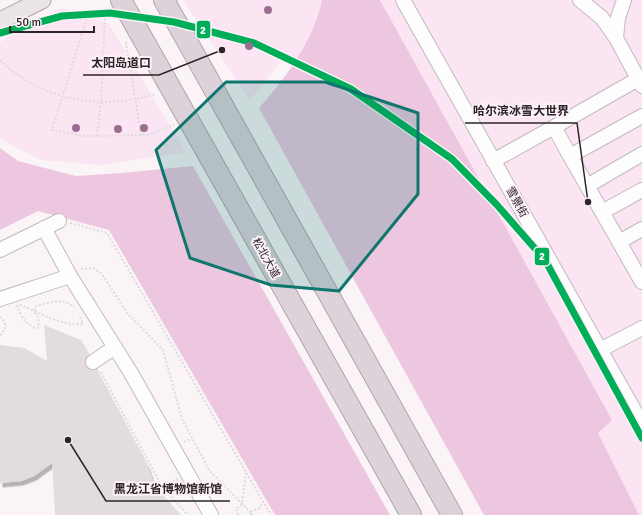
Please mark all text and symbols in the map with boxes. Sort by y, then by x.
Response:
scale bar [10,8,94,34]
text: 50 m [16,15,41,30]
line badge: 2 [196,20,211,39]
text: 2 [200,24,206,37]
callout: 太阳岛道口 [83,51,159,75]
text: 太阳岛道口 [91,56,151,71]
callout: 哈尔滨冰雪大世界 [465,99,577,123]
text: 哈尔滨冰雪大世界 [473,104,569,119]
street label: 雪景街 [503,184,531,220]
street label: 松北大道 [250,236,282,280]
line badge: 2 [534,247,550,266]
text: 2 [539,250,545,263]
callout: 黑龙江省博物馆新馆 [106,477,230,501]
text: 黑龙江省博物馆新馆 [114,482,222,497]

